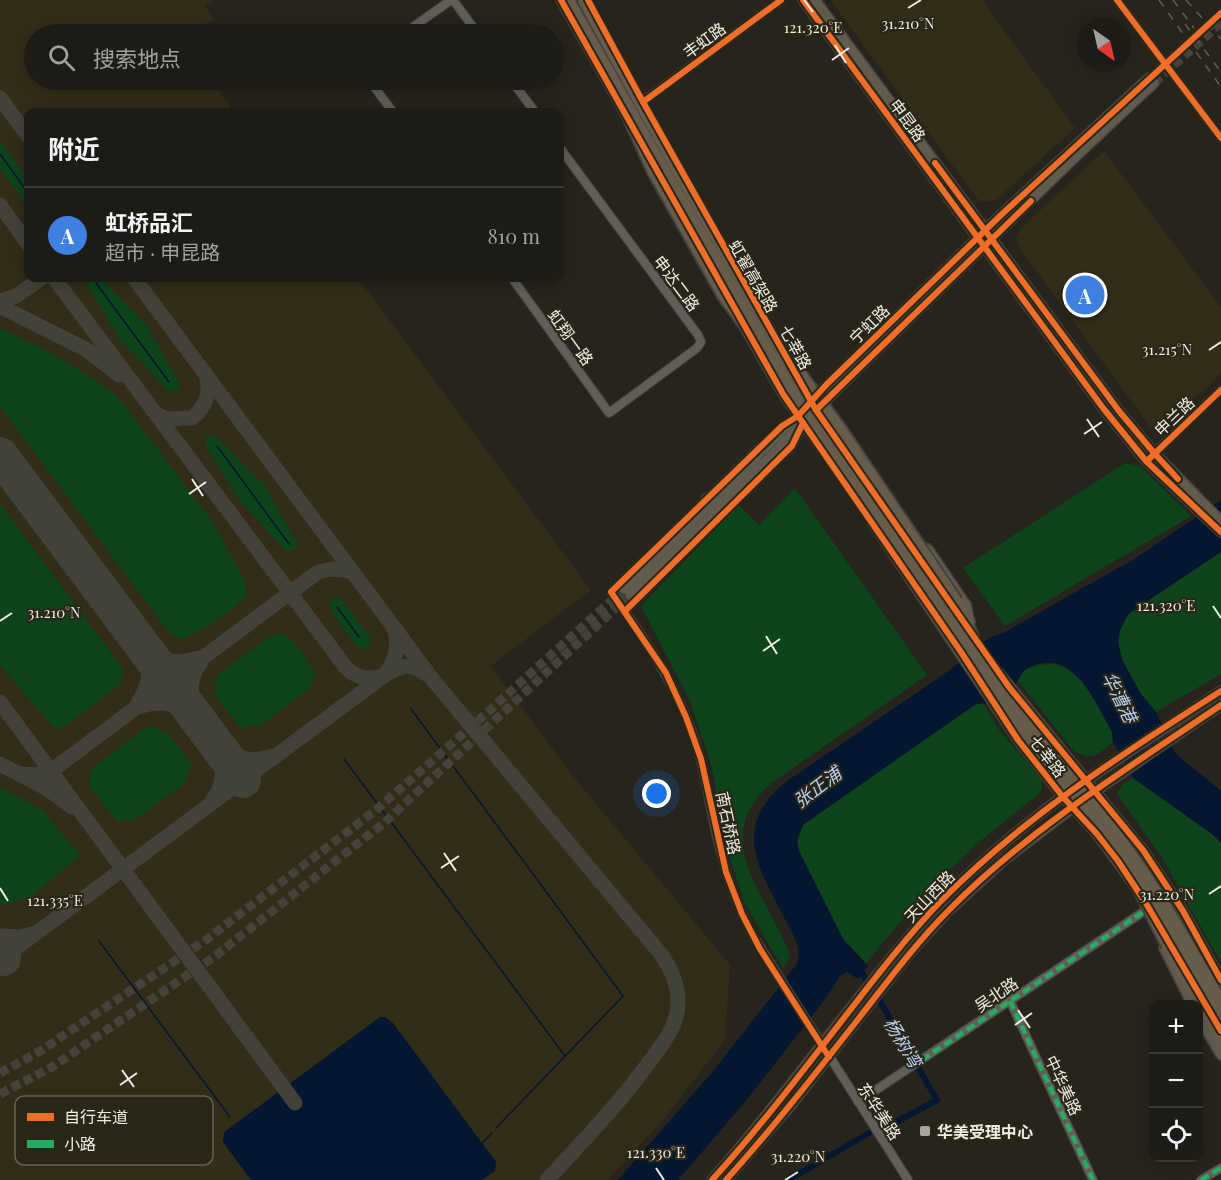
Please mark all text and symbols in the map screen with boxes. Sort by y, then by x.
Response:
text: 31.210°N [882,13,935,33]
street label: 丰虹路 [678,17,730,63]
text: 121.320°E [784,17,842,37]
north arrow [1077,18,1131,72]
search box [24,24,564,90]
icon: search [45,41,78,74]
text: 搜索地点 [93,43,181,73]
street label: 申昆路 [885,94,931,146]
text: 附近 [48,131,100,166]
text: 虹桥品汇 [105,207,193,237]
text: A [61,222,74,249]
text: 810 m [487,222,540,249]
street label: 虹翟高架路 [725,236,783,316]
text: 超市 · 申昆路 [105,238,220,265]
street label: 申达二路 [649,251,705,315]
pin: A [1066,272,1104,318]
street label: 宁虹路 [844,300,894,348]
street label: 虹翔一路 [544,305,598,369]
street label: 七莘路 [775,321,817,373]
text: 31.215°N [1142,339,1193,359]
street label: 申兰路 [1149,392,1199,440]
text: 121.320°E [1137,595,1195,615]
text: 31.210°N [28,602,81,622]
water label: 华漕港 [1097,667,1144,729]
street label: 七莘路 [1025,731,1071,781]
water label: 张正浦 [788,759,848,813]
your location [642,779,671,808]
street label: 南石桥路 [712,790,746,856]
street label: 天山西路 [899,866,959,926]
text: 31.220°N [1140,884,1195,904]
text: 121.335°E [27,890,83,910]
street label: 吴北路 [970,972,1022,1016]
map controls [1149,1000,1203,1162]
button: + [1149,1000,1203,1054]
water label: 杨树湾 [879,1013,929,1074]
street label: 中华美路 [1041,1052,1087,1118]
button: − [1149,1054,1203,1108]
street label: 东华美路 [854,1078,906,1144]
legend [15,1096,213,1165]
text: 自行车道 [64,1106,128,1127]
button: locate [1149,1108,1203,1162]
place label: 华美受理中心 [937,1121,1033,1142]
marker: 华美受理中心 [918,1124,932,1138]
text: 小路 [64,1133,96,1154]
text: 121.330°E [627,1142,685,1162]
text: 31.220°N [771,1146,826,1166]

